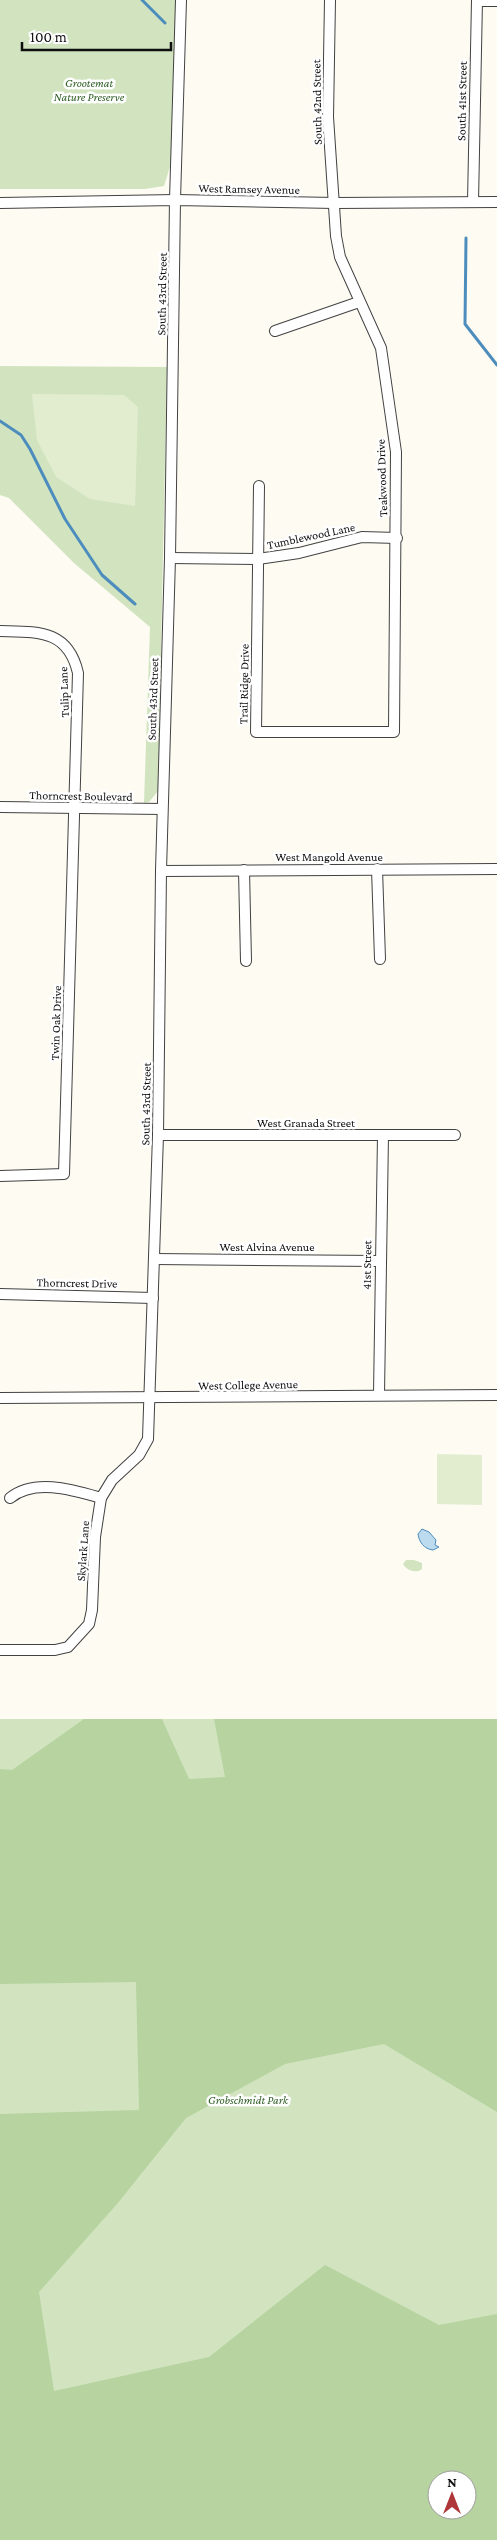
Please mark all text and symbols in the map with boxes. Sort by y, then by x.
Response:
scale bar [22,20,171,52]
text: 100 m [30,29,67,45]
street label: South 42nd Street [309,58,325,145]
street label: South 41st Street [454,60,470,141]
park label: Grootemat Nature Preserve [54,76,125,104]
street label: West Ramsey Avenue [198,181,300,197]
street label: South 43rd Street [154,251,170,336]
street label: Teakwood Drive [374,439,390,517]
street label: Tumblewood Lane [266,520,356,552]
street label: Trail Ridge Drive [236,644,252,724]
street label: South 43rd Street [145,656,161,741]
street label: Tulip Lane [56,666,72,718]
street label: Thorncrest Boulevard [29,788,134,804]
street label: West Mangold Avenue [275,850,383,864]
street label: Twin Oak Drive [48,985,64,1061]
street label: South 43rd Street [138,1061,154,1146]
street label: West Granada Street [257,1116,356,1130]
street label: 41st Street [360,1239,374,1290]
street label: West Alvina Avenue [220,1240,314,1254]
street label: Thorncrest Drive [36,1275,118,1291]
street label: West College Avenue [198,1377,298,1393]
street label: Skylark Lane [74,1520,92,1582]
park label: Grobschmidt Park [208,2093,289,2107]
north arrow [427,2470,477,2520]
text: N [447,2474,457,2490]

